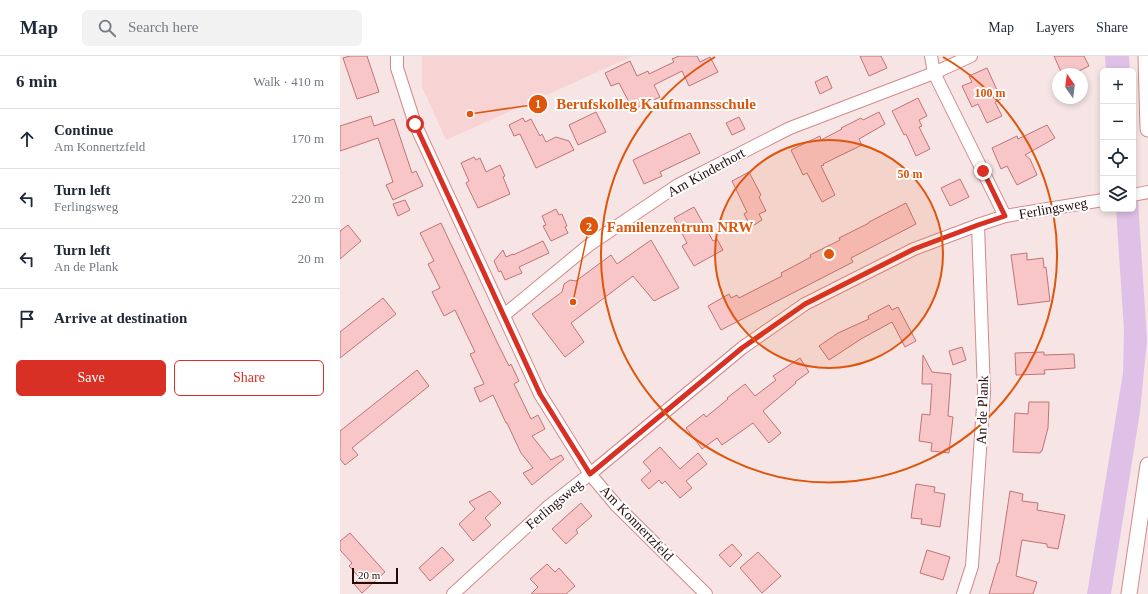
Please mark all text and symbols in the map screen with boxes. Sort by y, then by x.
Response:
search box [82,10,362,46]
text: Map [20,17,58,38]
icon: search [96,17,118,39]
text: Search here [128,19,198,35]
text: Map [988,20,1014,35]
text: Layers [1036,20,1074,35]
text: Share [1096,20,1128,35]
north arrow [1052,68,1088,104]
map controls [1100,68,1136,212]
button: + [1100,68,1136,104]
text: 6 min [16,72,57,91]
text: Walk · 410 m [253,74,324,89]
text: 100 m [975,86,1006,100]
callout: Berufskolleg Kaufmannsschule [528,90,764,117]
text: Berufskolleg Kaufmannsschule [556,96,756,112]
text: 1 [535,97,541,111]
button: − [1100,104,1136,140]
route start [406,115,424,133]
text: Continue [54,122,113,138]
icon: ahead [16,128,38,150]
text: 170 m [291,131,324,146]
text: Am Konnertzfeld [54,139,145,154]
button: locate [1100,140,1136,176]
street label: Am Kinderhort [665,145,748,200]
route end [974,162,992,180]
text: 50 m [898,167,923,181]
button: layers [1100,176,1136,212]
text: Turn left [54,182,111,198]
icon: left [16,188,38,210]
text: 220 m [291,191,324,206]
street label: Ferlingsweg [1018,195,1088,222]
text: Ferlingsweg [54,199,118,214]
callout: Familenzentrum NRW [579,213,761,240]
text: Familenzentrum NRW [607,219,753,235]
text: 2 [586,220,592,234]
text: Turn left [54,242,111,258]
centre of rings [822,247,836,261]
icon: left [16,248,38,270]
text: 20 m [298,251,324,266]
text: An de Plank [54,259,118,274]
icon: arrive [16,308,38,330]
text: Arrive at destination [54,310,187,326]
button: Save [16,360,166,396]
button: Share [174,360,324,396]
street label: An de Plank [974,375,991,445]
street label: Ferlingsweg [523,476,586,532]
street label: Am Konnertzfeld [597,483,676,564]
scale bar [352,566,398,585]
text: 20 m [358,569,380,581]

